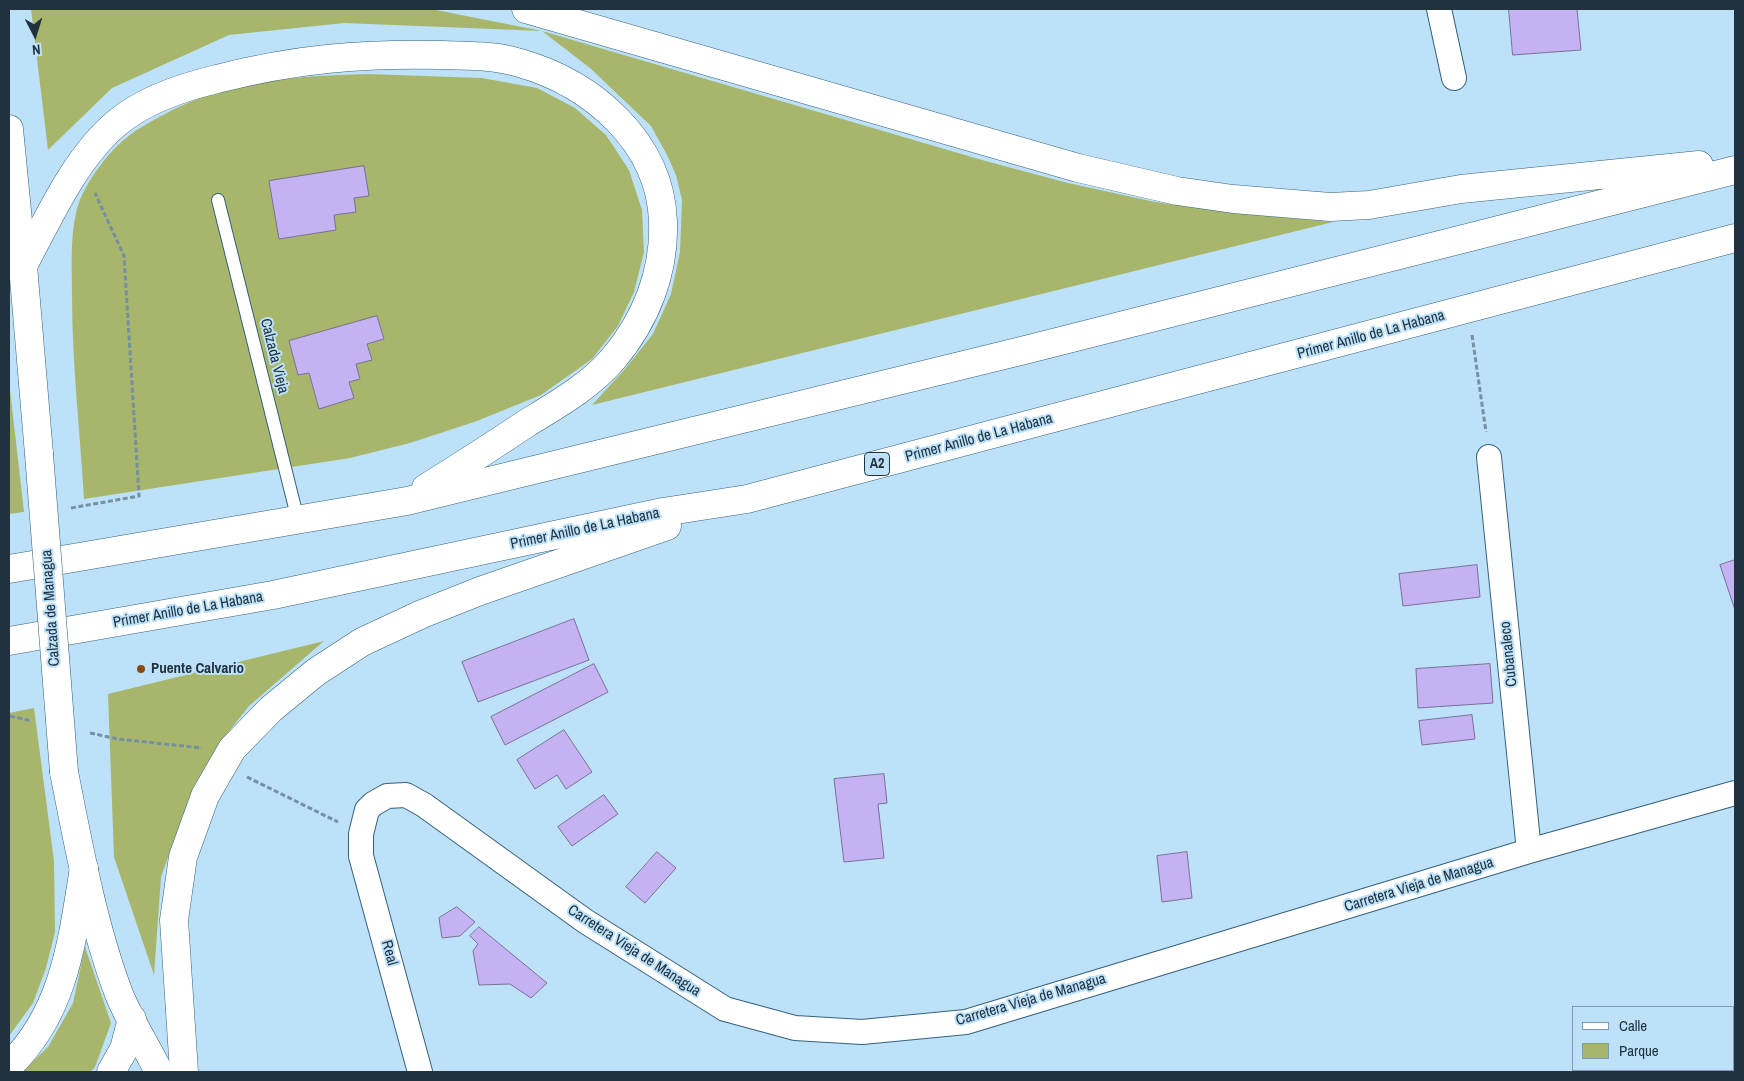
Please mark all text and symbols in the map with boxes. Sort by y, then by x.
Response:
north arrow [10,10,60,60]
text: N [31,41,41,59]
street label: Primer Anillo de La Habana [1295,307,1447,363]
street label: Calzada Vieja [256,317,292,395]
street label: Primer Anillo de La Habana [903,410,1055,466]
road number: A2 [864,452,890,476]
street label: Primer Anillo de La Habana [509,504,661,554]
street label: Calzada de Managua [38,549,64,667]
street label: Primer Anillo de La Habana [112,588,264,632]
street label: Cubanaleco [1497,620,1521,688]
place label: Puente Calvario [151,660,244,678]
marker: Puente Calvario [135,663,147,675]
street label: Carretera Vieja de Managua [1342,854,1496,916]
street label: Carretera Vieja de Managua [564,901,704,1001]
street label: Real [377,938,401,968]
street label: Carretera Vieja de Managua [954,970,1108,1030]
legend [1572,1006,1734,1071]
text: Calle [1619,1015,1647,1036]
text: Parque [1619,1040,1659,1061]

